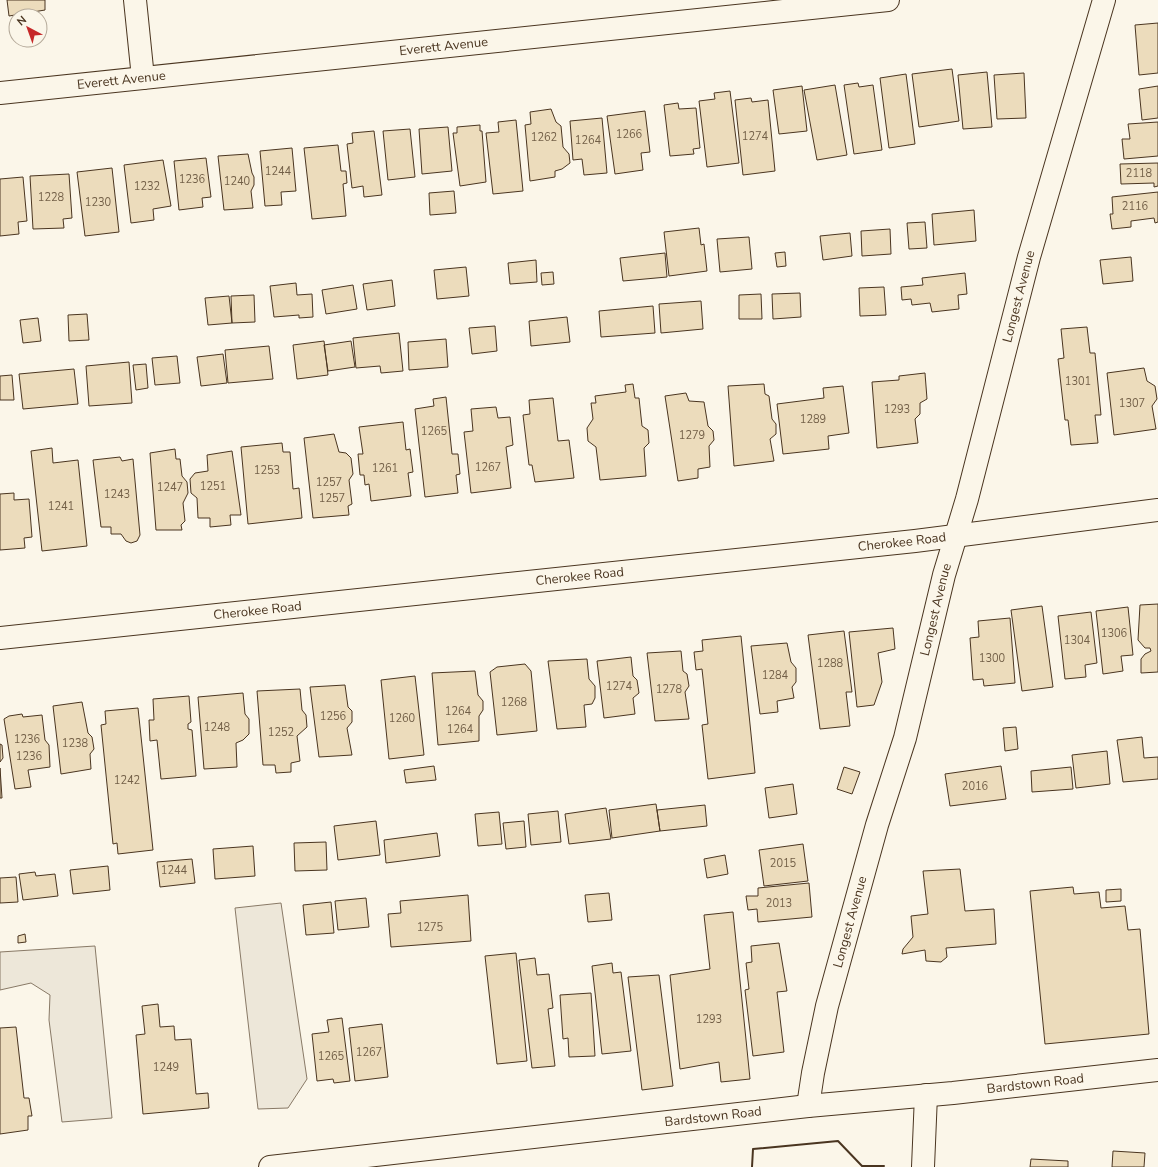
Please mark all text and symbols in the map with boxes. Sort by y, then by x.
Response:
north arrow [8,8,48,48]
text: N [14,12,30,29]
street label: Everett Avenue [398,33,489,60]
street label: Everett Avenue [76,67,167,94]
house number: 1266 [616,127,643,142]
house number: 1274 [742,129,769,144]
house number: 1262 [531,130,557,145]
house number: 1264 [575,133,602,148]
house number: 1244 [265,164,292,179]
house number: 2118 [1126,166,1153,181]
house number: 1236 [179,172,206,187]
house number: 1240 [224,174,251,189]
house number: 1232 [134,179,160,194]
house number: 1228 [38,190,65,205]
house number: 1230 [85,195,112,210]
house number: 2116 [1122,199,1149,214]
street label: Longest Avenue [998,248,1039,345]
house number: 1301 [1065,374,1091,389]
house number: 1307 [1119,396,1145,411]
house number: 1293 [884,402,910,417]
house number: 1289 [800,412,826,427]
house number: 1265 [421,424,448,439]
house number: 1279 [679,428,705,443]
house number: 1267 [475,460,501,475]
house number: 1261 [372,461,398,476]
house number: 1253 [254,463,280,478]
house number: 1257 [316,475,342,490]
house number: 1251 [200,479,226,494]
house number: 1247 [157,480,183,495]
house number: 1243 [104,487,130,502]
house number: 1257 [319,491,345,506]
house number: 1241 [48,499,74,514]
street label: Cherokee Road [857,528,947,556]
street label: Longest Avenue [916,561,956,658]
street label: Cherokee Road [535,563,625,590]
street label: Cherokee Road [213,597,303,624]
house number: 1306 [1101,626,1128,641]
house number: 1304 [1064,633,1091,648]
house number: 1300 [979,651,1006,666]
house number: 1288 [817,656,844,671]
house number: 1284 [762,668,789,683]
house number: 1274 [606,679,633,694]
house number: 1278 [656,682,683,697]
house number: 1268 [501,695,528,710]
house number: 1264 [445,704,472,719]
house number: 1256 [320,709,347,724]
house number: 1260 [389,711,416,726]
house number: 1248 [204,720,231,735]
house number: 1264 [447,722,474,737]
house number: 1252 [268,725,294,740]
house number: 1236 [14,732,41,747]
house number: 1238 [62,736,89,751]
house number: 1236 [16,749,43,764]
house number: 1242 [114,773,140,788]
house number: 2016 [962,779,989,794]
house number: 2015 [770,856,797,871]
house number: 1244 [161,863,188,878]
street label: Longest Avenue [829,874,871,970]
house number: 2013 [766,896,792,911]
house number: 1275 [417,920,444,935]
house number: 1293 [696,1012,722,1027]
house number: 1267 [356,1045,382,1060]
house number: 1265 [318,1049,345,1064]
house number: 1249 [153,1060,179,1075]
street label: Bardstown Road [986,1069,1085,1098]
street label: Bardstown Road [664,1102,763,1131]

